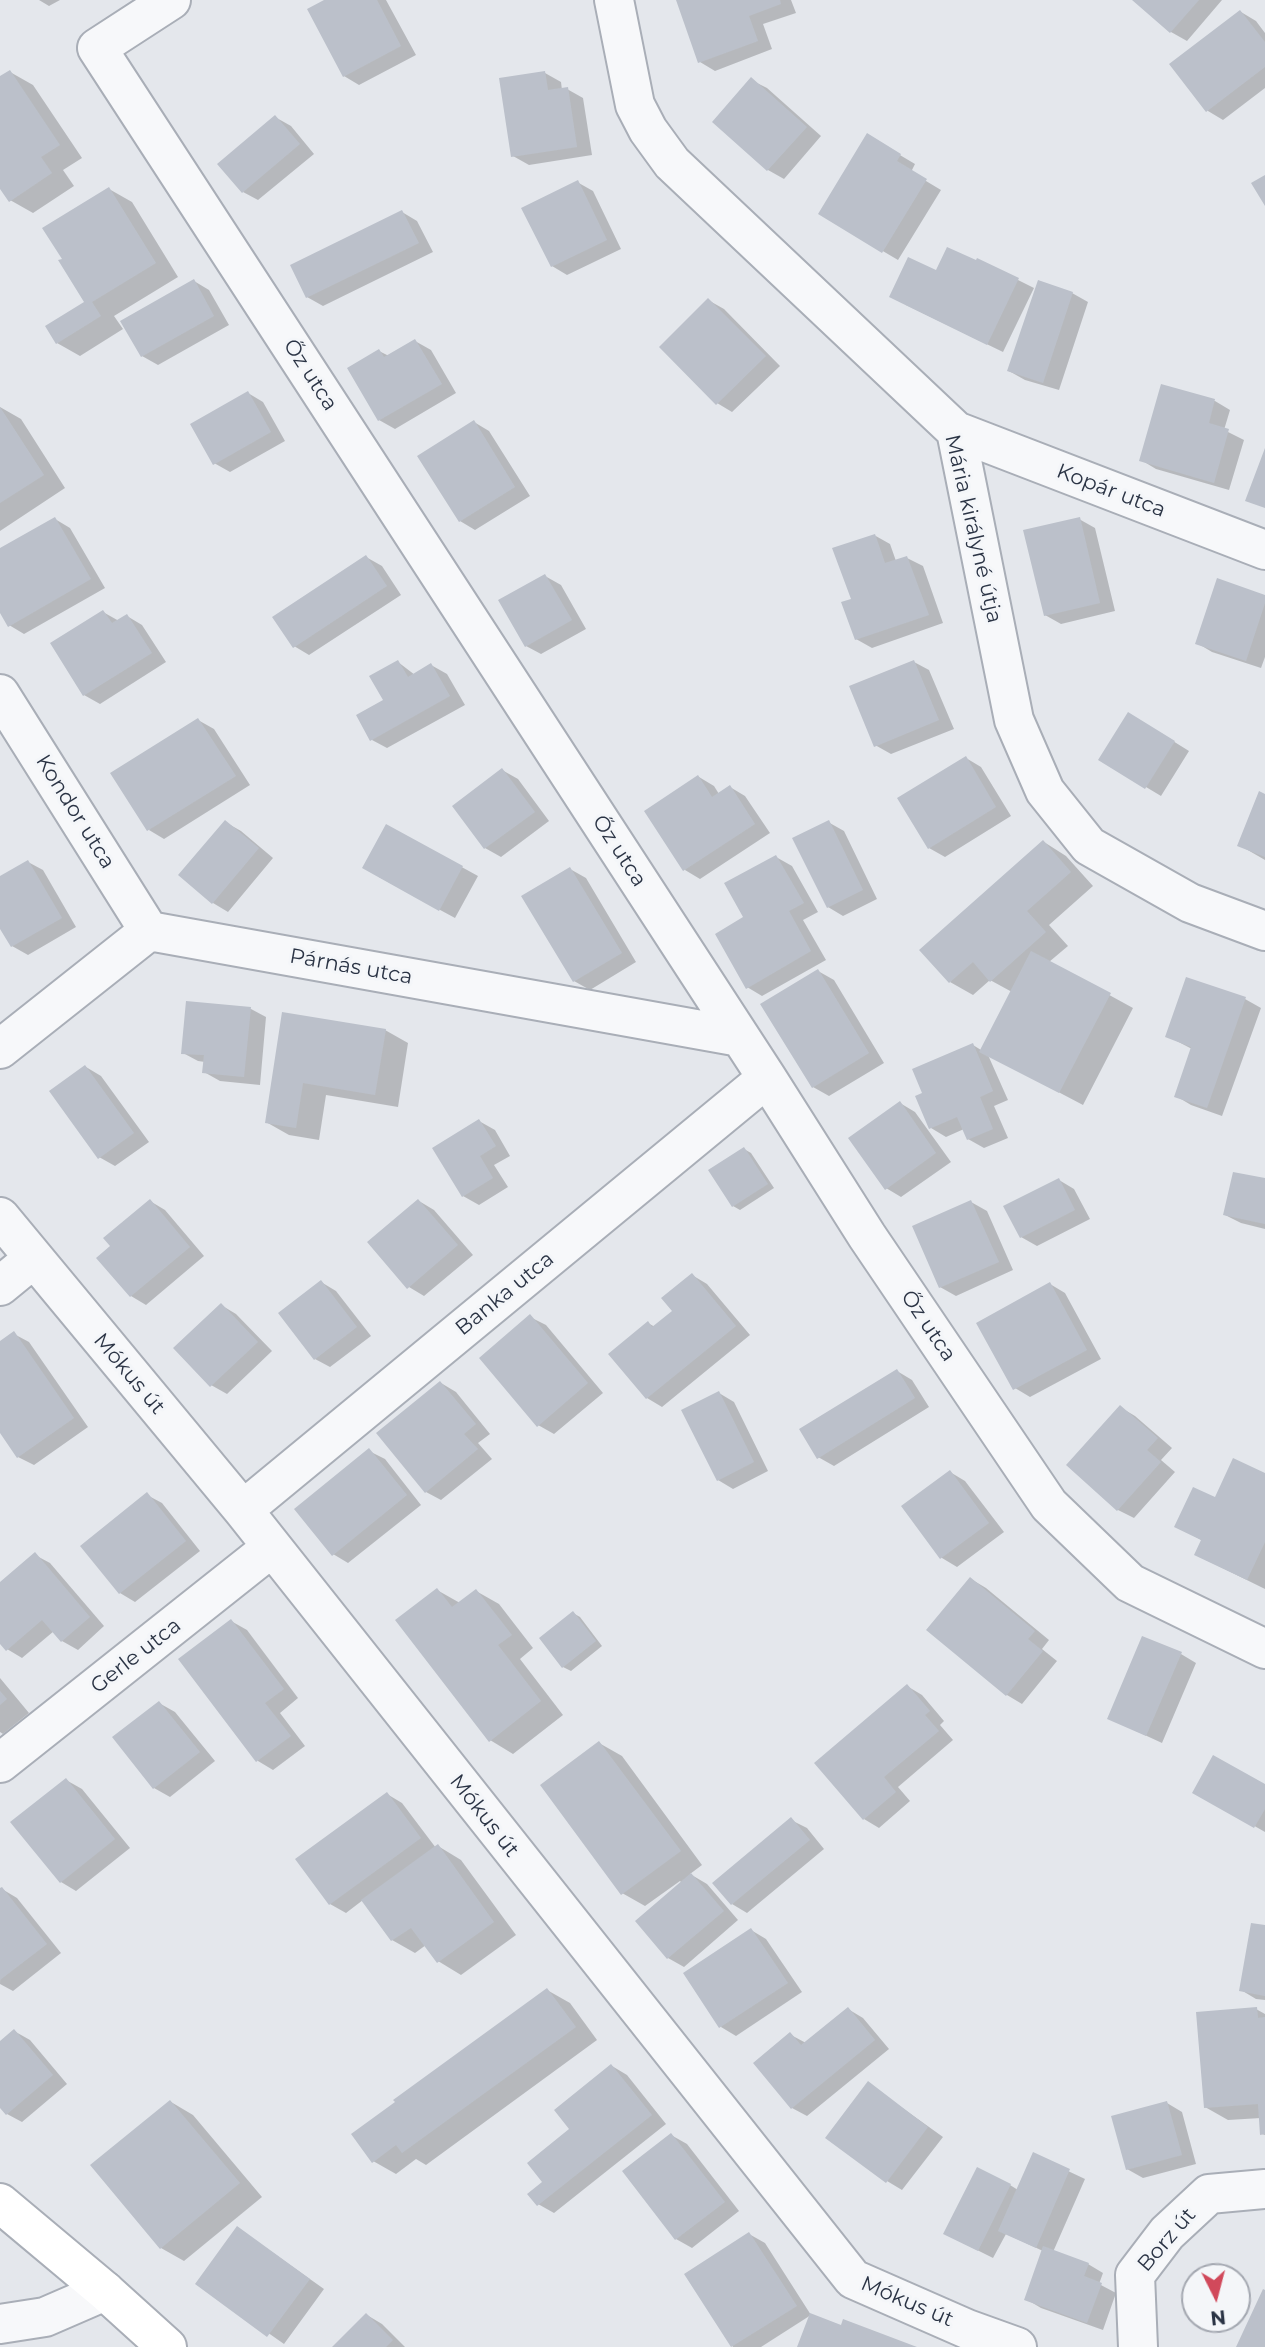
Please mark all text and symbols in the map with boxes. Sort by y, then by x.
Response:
street label: Őz utca [278,334,342,416]
street label: Mária királyné útja [939,432,1007,626]
street label: Kopár utca [1053,459,1169,523]
street label: Kondor utca [30,750,120,874]
street label: Őz utca [587,810,651,892]
street label: Párnás utca [288,944,414,990]
street label: Banka utca [451,1247,559,1341]
street label: Őz utca [895,1286,961,1366]
street label: Mókus út [88,1328,170,1420]
street label: Gerle utca [86,1613,186,1699]
street label: Mókus út [444,1770,524,1862]
street label: Borz út [1132,2203,1202,2277]
north arrow [1181,2263,1251,2333]
street label: Mókus út [857,2271,957,2333]
text: N [1209,2305,1227,2330]

